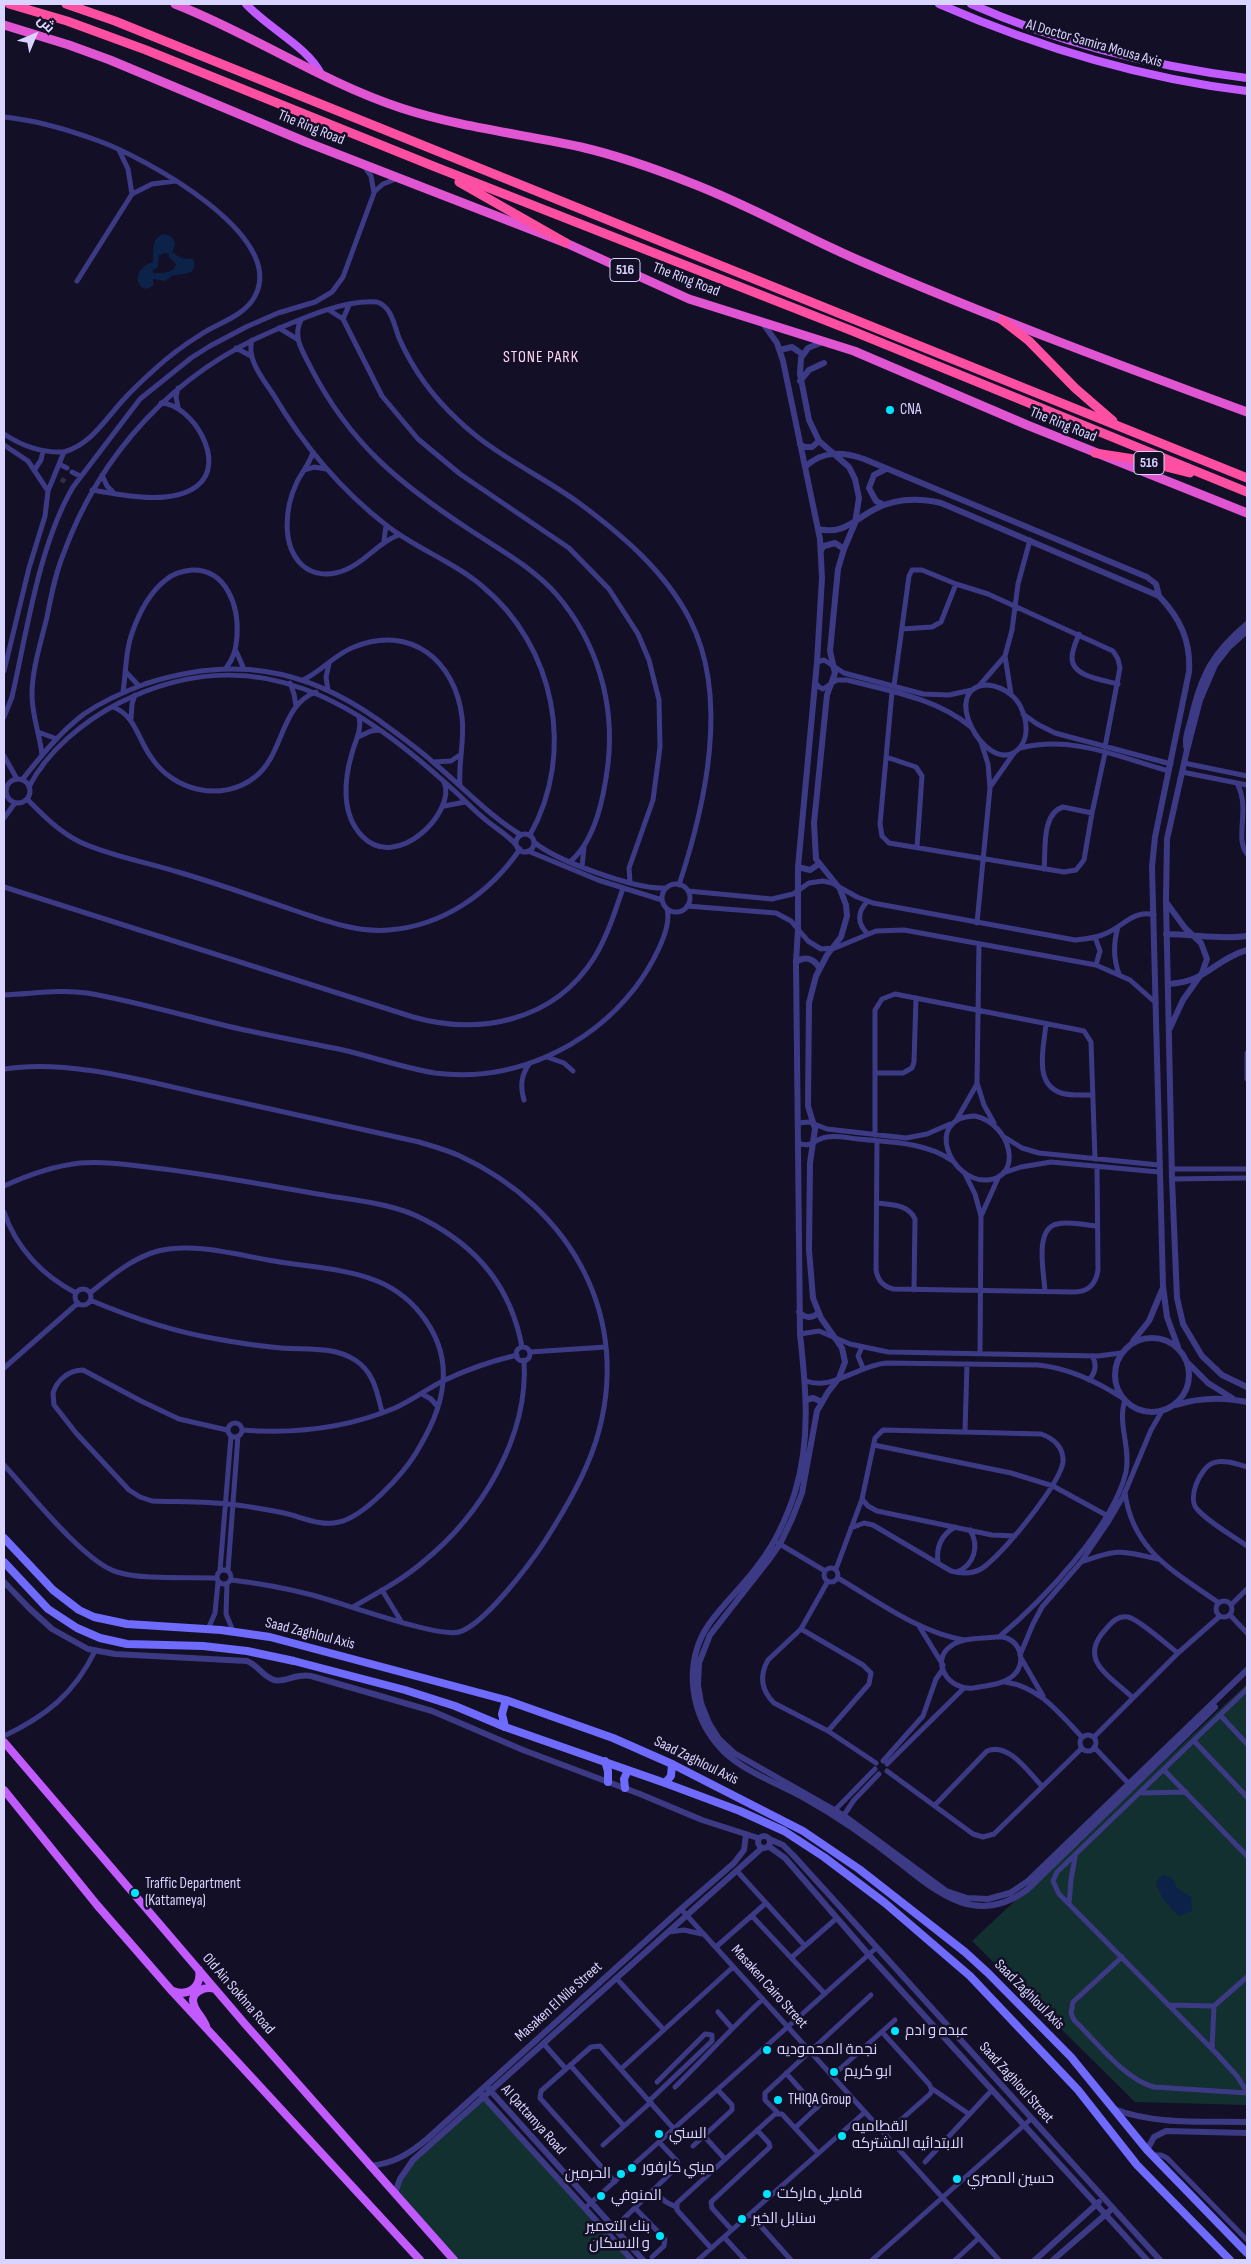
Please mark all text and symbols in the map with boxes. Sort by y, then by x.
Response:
north arrow [10,10,60,60]
text: ش [34,12,58,36]
street label: Al Doctor Samira Mousa Axis [1024,16,1164,72]
street label: The Ring Road [275,106,347,150]
road number: 516 [610,258,640,282]
street label: The Ring Road [650,259,722,301]
district label: STONE PARK [502,348,580,368]
place label: CNA [900,401,921,419]
street label: The Ring Road [1027,403,1099,447]
marker: CNA [884,404,896,416]
road number: 516 [1134,452,1164,474]
street label: Saad Zaghloul Axis [263,1614,357,1654]
street label: Saad Zaghloul Axis [651,1733,741,1789]
place label: Traffic Department (Kattameya) [145,1875,241,1910]
marker: Traffic Department (Kattameya) [129,1887,141,1899]
street label: Masaken Cairo Street [727,1942,811,2032]
street label: Old Ain Sokhna Road [198,1950,278,2038]
street label: Saad Zaghloul Axis [990,1956,1068,2034]
street label: Masaken El Nile Street [512,1958,606,2046]
place label: عبده و ادم [905,2022,969,2040]
marker: عبده و ادم [889,2025,901,2037]
street label: Saad Zaghloul Street [975,2039,1057,2127]
place label: نجمة المحموديه [777,2041,877,2059]
marker: نجمة المحموديه [761,2044,773,2056]
place label: ابو كريم [844,2063,892,2081]
marker: ابو كريم [828,2066,840,2078]
street label: Al Qattamya Road [497,2081,569,2159]
place label: THIQA Group [788,2091,851,2109]
marker: THIQA Group [772,2094,784,2106]
place label: القطاميه الابتدائيه المشتركه [852,2118,964,2153]
place label: السني [669,2125,707,2143]
marker: السني [653,2128,665,2140]
marker: القطاميه الابتدائيه المشتركه [836,2130,848,2142]
place label: ميني كارفور [642,2159,715,2177]
marker: ميني كارفور [626,2162,638,2174]
place label: الحرمين [565,2165,611,2183]
marker: الحرمين [615,2168,627,2180]
place label: حسين المصري [967,2170,1054,2188]
marker: حسين المصري [951,2173,963,2185]
place label: فاميلي ماركت [777,2185,862,2203]
place label: المنوفي [611,2187,662,2205]
marker: فاميلي ماركت [761,2188,773,2200]
marker: المنوفي [595,2190,607,2202]
place label: سنابل الخير [752,2210,816,2228]
marker: سنابل الخير [736,2213,748,2225]
place label: بنك التعمير و الاسكان [586,2218,650,2253]
marker: بنك التعمير و الاسكان [654,2230,666,2242]

